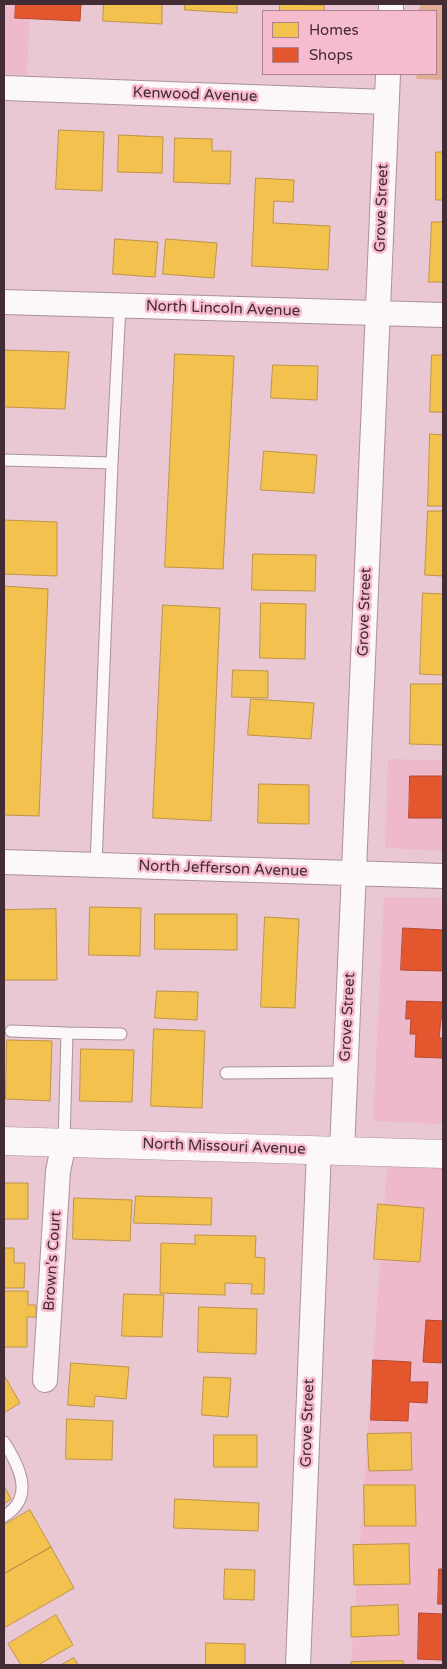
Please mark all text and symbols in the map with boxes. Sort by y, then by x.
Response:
legend [262,10,437,75]
text: Homes [309,21,359,39]
text: Shops [309,46,353,64]
street label: Kenwood Avenue [132,84,258,106]
street label: Grove Street [371,163,393,253]
street label: North Lincoln Avenue [145,297,301,321]
street label: Grove Street [354,567,376,657]
street label: North Jefferson Avenue [138,857,308,881]
street label: Grove Street [337,972,359,1062]
street label: North Missouri Avenue [142,1135,306,1159]
street label: Brown's Court [41,1210,65,1312]
street label: Grove Street [297,1378,319,1468]

